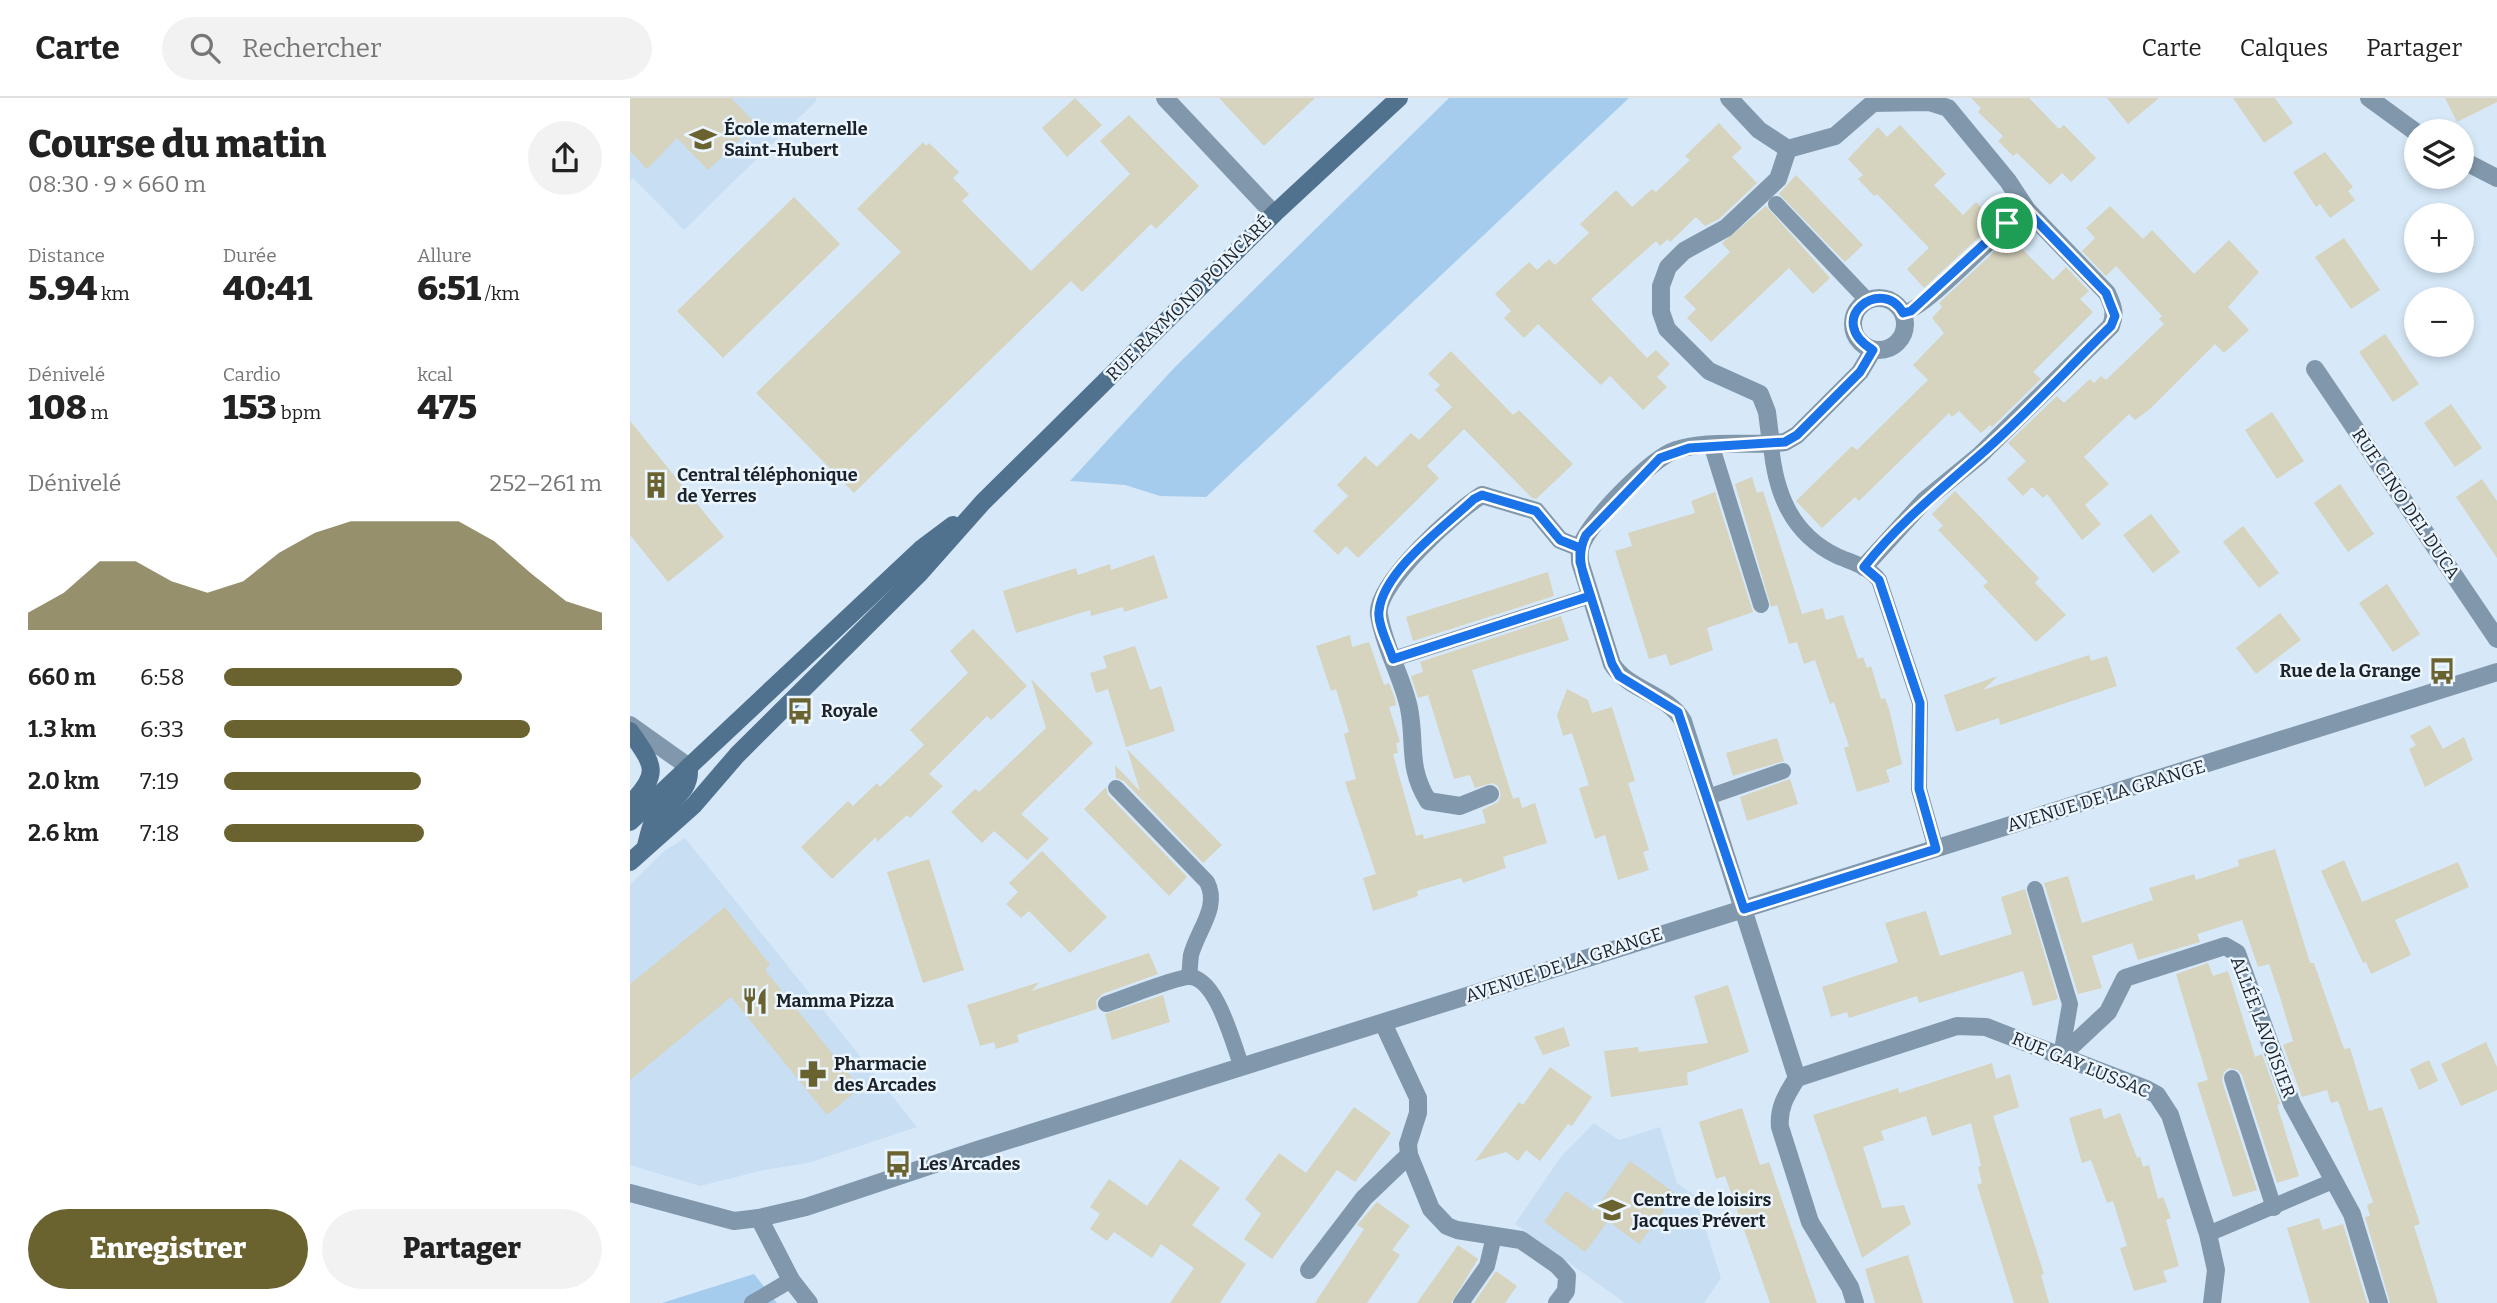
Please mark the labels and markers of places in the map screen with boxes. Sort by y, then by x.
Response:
place label: École maternelle Saint-Hubert [724,117,868,161]
school or university icon: École maternelle Saint-Hubert [688,124,718,154]
pin [1977,193,2037,253]
place label: Central téléphonique de Yerres [677,464,858,507]
building icon: Central téléphonique de Yerres [641,470,671,500]
bus stop icon: Rue de la Grange [2427,656,2457,686]
place label: Rue de la Grange [2280,660,2421,682]
bus stop icon: Royale [785,696,815,726]
place label: Royale [821,700,878,722]
restaurant icon: Mamma Pizza [740,986,770,1016]
place label: Mamma Pizza [776,990,894,1012]
place label: Pharmacie des Arcades [834,1053,937,1096]
pharmacy icon: Pharmacie des Arcades [798,1059,828,1089]
bus stop icon: Les Arcades [883,1149,913,1179]
place label: Les Arcades [919,1153,1021,1175]
place label: Centre de loisirs Jacques Prévert [1632,1189,1771,1232]
school or university icon: Centre de loisirs Jacques Prévert [1597,1195,1627,1225]

